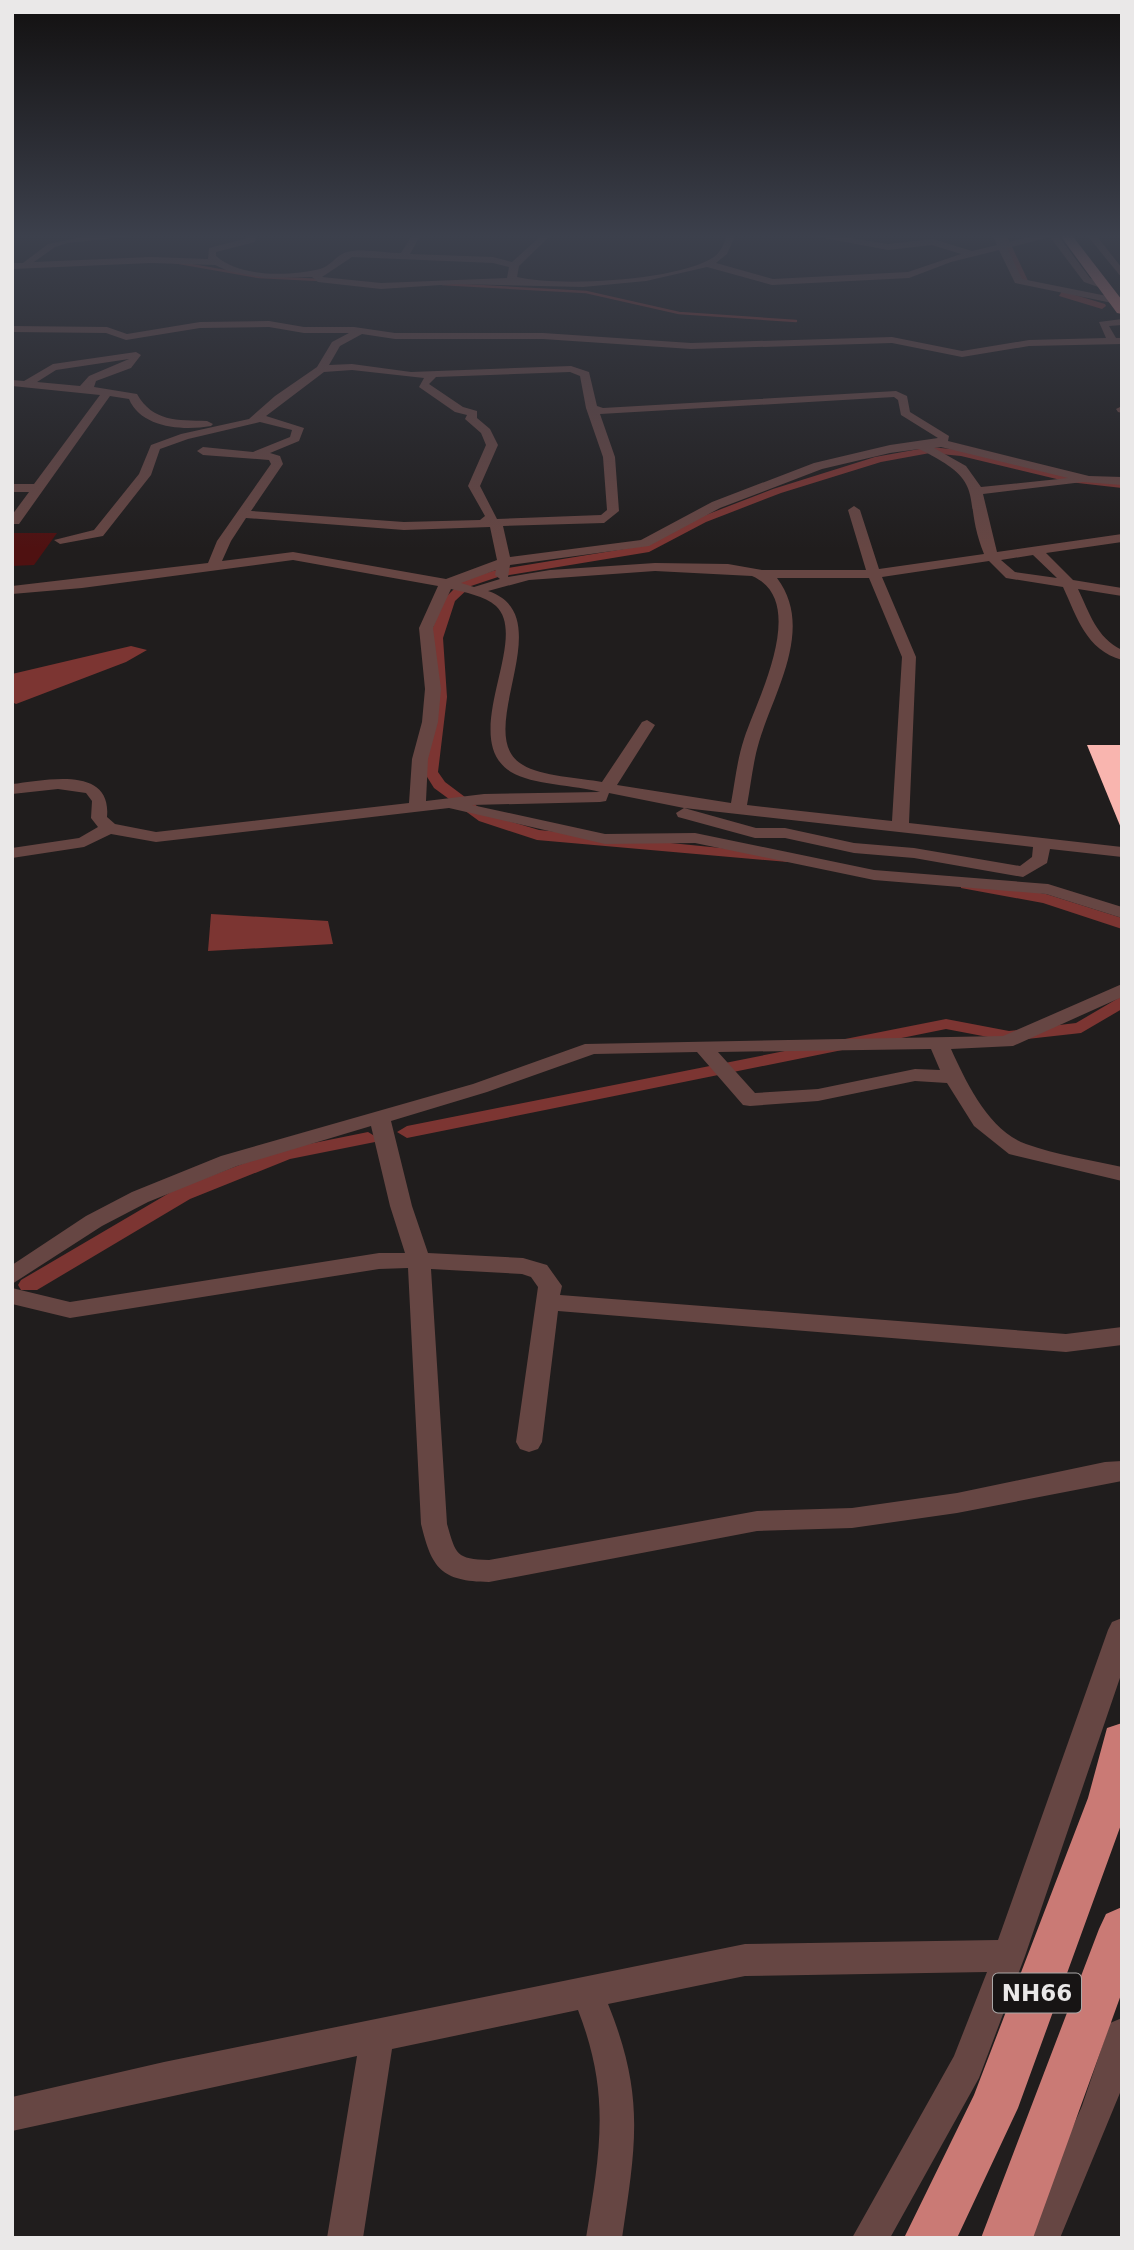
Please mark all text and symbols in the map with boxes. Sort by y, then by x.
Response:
road number: NH66 [993,1974,1081,2012]

